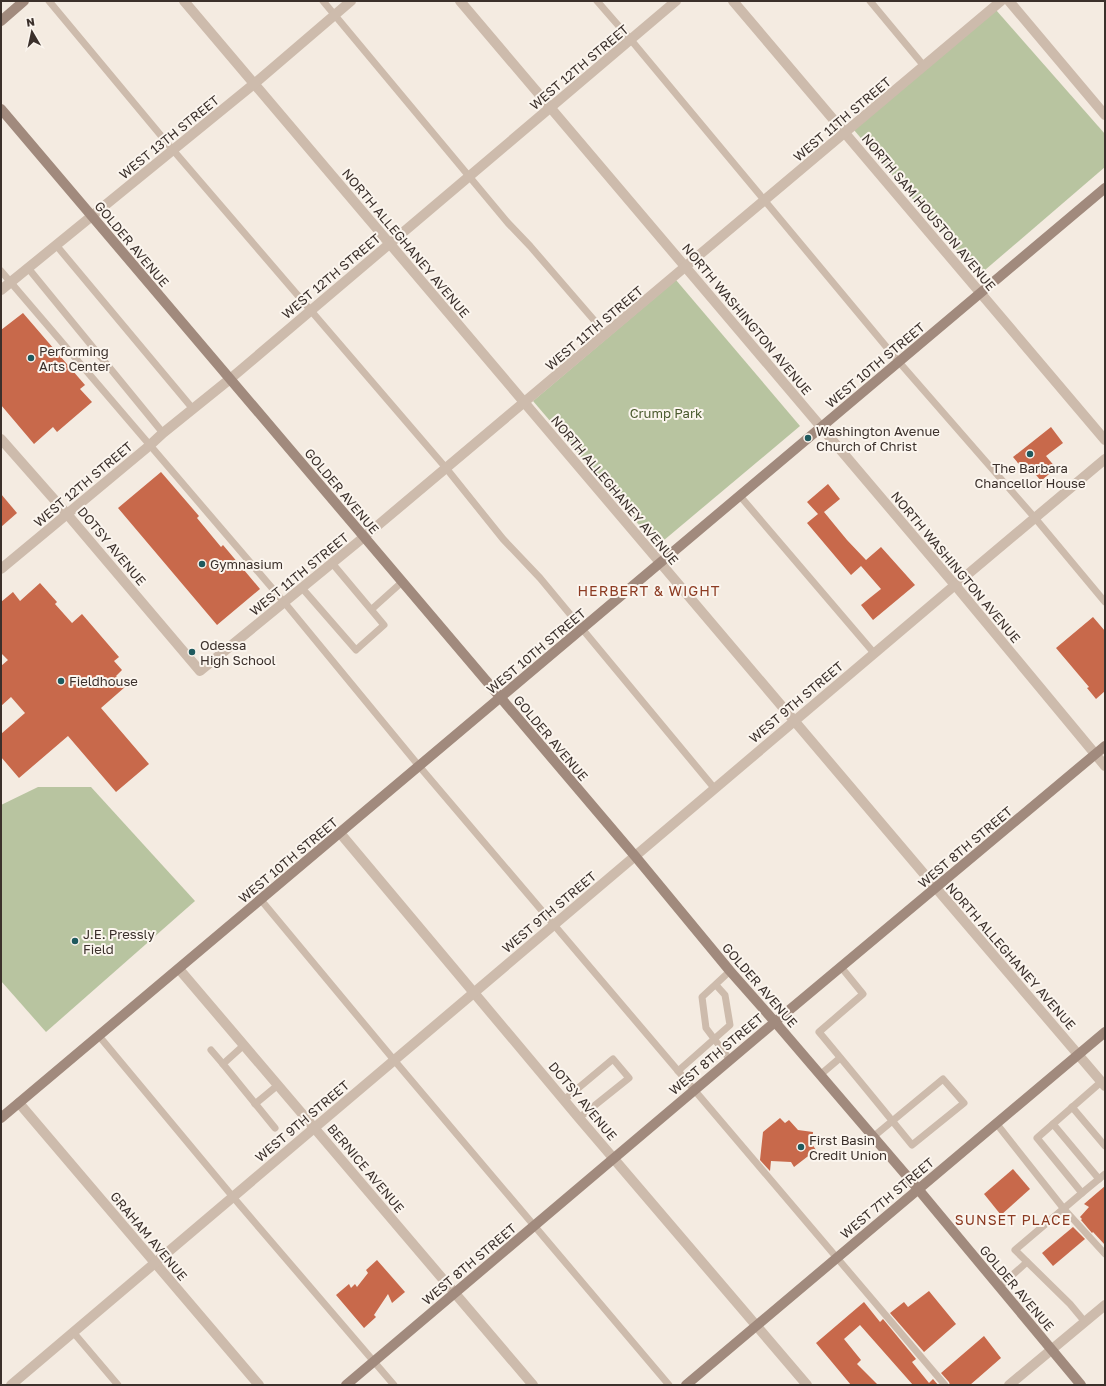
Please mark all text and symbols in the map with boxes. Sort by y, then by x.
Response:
north arrow [12,12,52,52]
text: N [25,15,36,29]
street label: WEST 12TH STREET [526,21,632,113]
street label: WEST 11TH STREET [790,73,894,165]
street label: WEST 13TH STREET [116,92,222,182]
street label: NORTH SAM HOUSTON AVENUE [859,130,999,294]
street label: NORTH ALLEGHANEY AVENUE [339,165,473,321]
street label: GOLDER AVENUE [92,198,172,290]
street label: WEST 12TH STREET [278,230,384,322]
street label: NORTH WASHINGTON AVENUE [679,240,815,398]
street label: WEST 11TH STREET [542,282,646,374]
street label: WEST 10TH STREET [822,319,928,411]
place label: Performing Arts Center [39,343,110,374]
marker: Performing Arts Center [26,353,36,363]
park label: Crump Park [630,405,703,421]
street label: NORTH ALLEGHANEY AVENUE [548,412,682,568]
place label: Washington Avenue Church of Christ [816,423,940,454]
marker: Washington Avenue Church of Christ [803,433,813,443]
street label: WEST 12TH STREET [30,438,136,530]
street label: GOLDER AVENUE [302,445,382,537]
marker: The Barbara Chancellor House [1025,449,1035,459]
place label: The Barbara Chancellor House [974,460,1086,491]
street label: NORTH WASHINGTON AVENUE [888,488,1024,646]
street label: DOTSY AVENUE [75,504,150,589]
street label: WEST 11TH STREET [246,529,352,619]
place label: Gymnasium [210,556,283,572]
marker: Gymnasium [197,559,207,569]
district label: HERBERT & WIGHT [577,582,721,599]
street label: WEST 10TH STREET [483,605,589,697]
place label: Odessa High School [200,637,276,668]
marker: Odessa High School [187,647,197,657]
street label: WEST 9TH STREET [746,658,846,746]
place label: Fieldhouse [69,673,138,689]
marker: Fieldhouse [56,676,66,686]
street label: GOLDER AVENUE [511,692,591,784]
street label: WEST 8TH STREET [915,803,1015,891]
street label: WEST 10TH STREET [235,814,341,906]
street label: WEST 9TH STREET [499,868,599,956]
street label: NORTH ALLEGHANEY AVENUE [943,879,1079,1033]
place label: J.E. Pressly Field [83,926,155,957]
marker: J.E. Pressly Field [70,936,80,946]
street label: GOLDER AVENUE [719,939,801,1031]
street label: WEST 8TH STREET [666,1010,766,1098]
street label: DOTSY AVENUE [546,1059,621,1144]
street label: WEST 9TH STREET [252,1077,352,1165]
street label: BERNICE AVENUE [324,1120,408,1216]
place label: First Basin Credit Union [809,1132,887,1163]
marker: First Basin Credit Union [796,1142,806,1152]
street label: WEST 7TH STREET [837,1154,937,1242]
street label: GRAHAM AVENUE [107,1188,191,1284]
district label: SUNSET PLACE [955,1211,1071,1228]
street label: WEST 8TH STREET [419,1220,519,1308]
street label: GOLDER AVENUE [977,1242,1057,1334]

